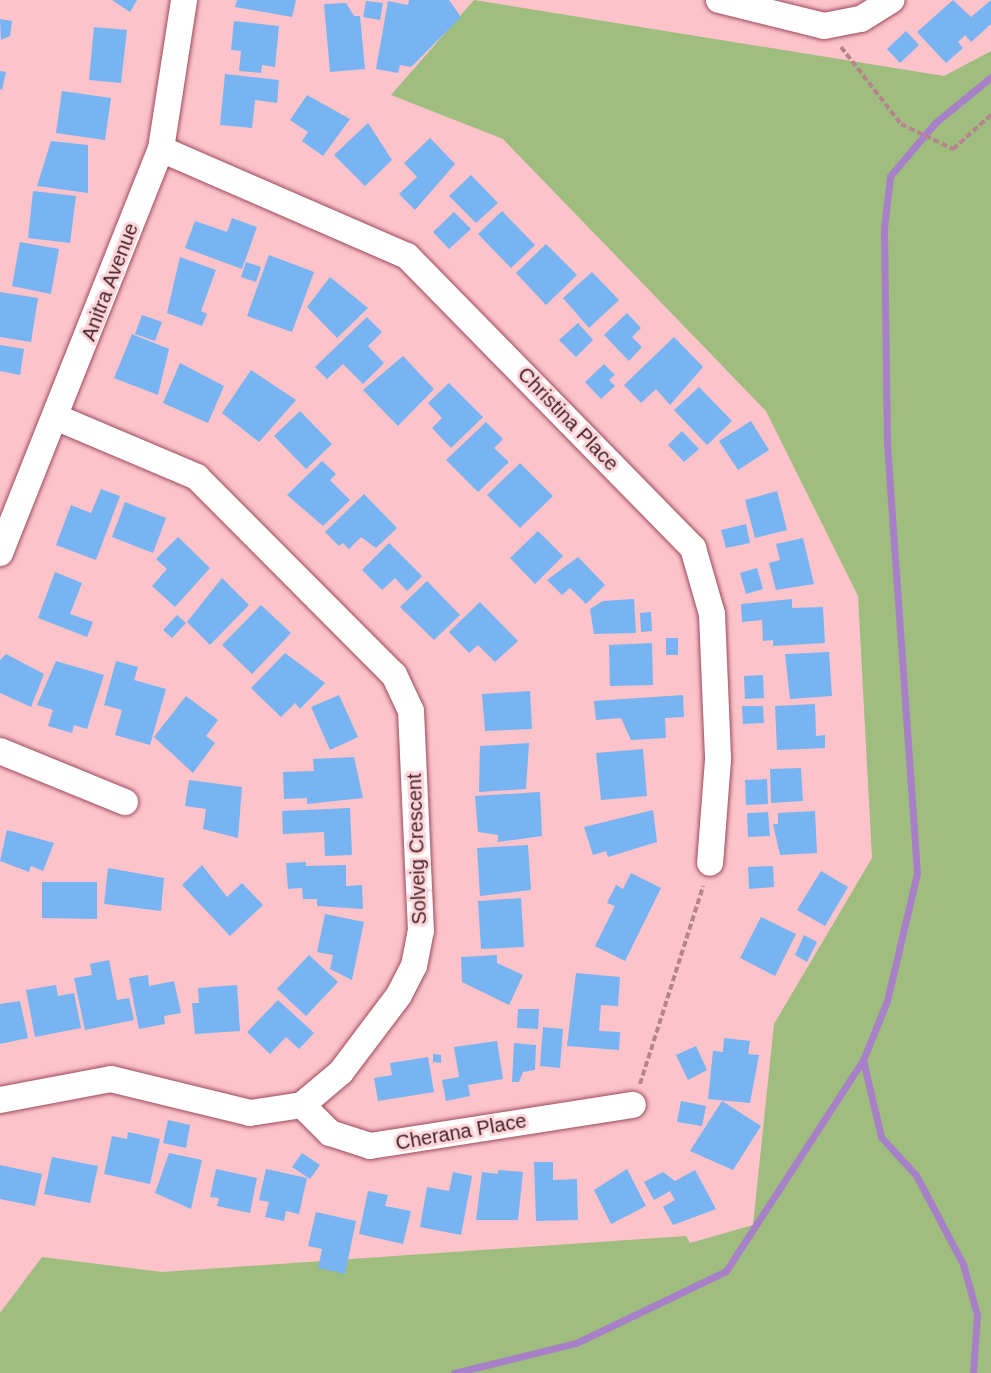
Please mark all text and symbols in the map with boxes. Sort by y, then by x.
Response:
street label: Anitra Avenue [76,219,144,345]
street label: Christina Place [513,362,623,476]
street label: Solveig Crescent [402,773,432,925]
street label: Cherana Place [394,1109,528,1155]

